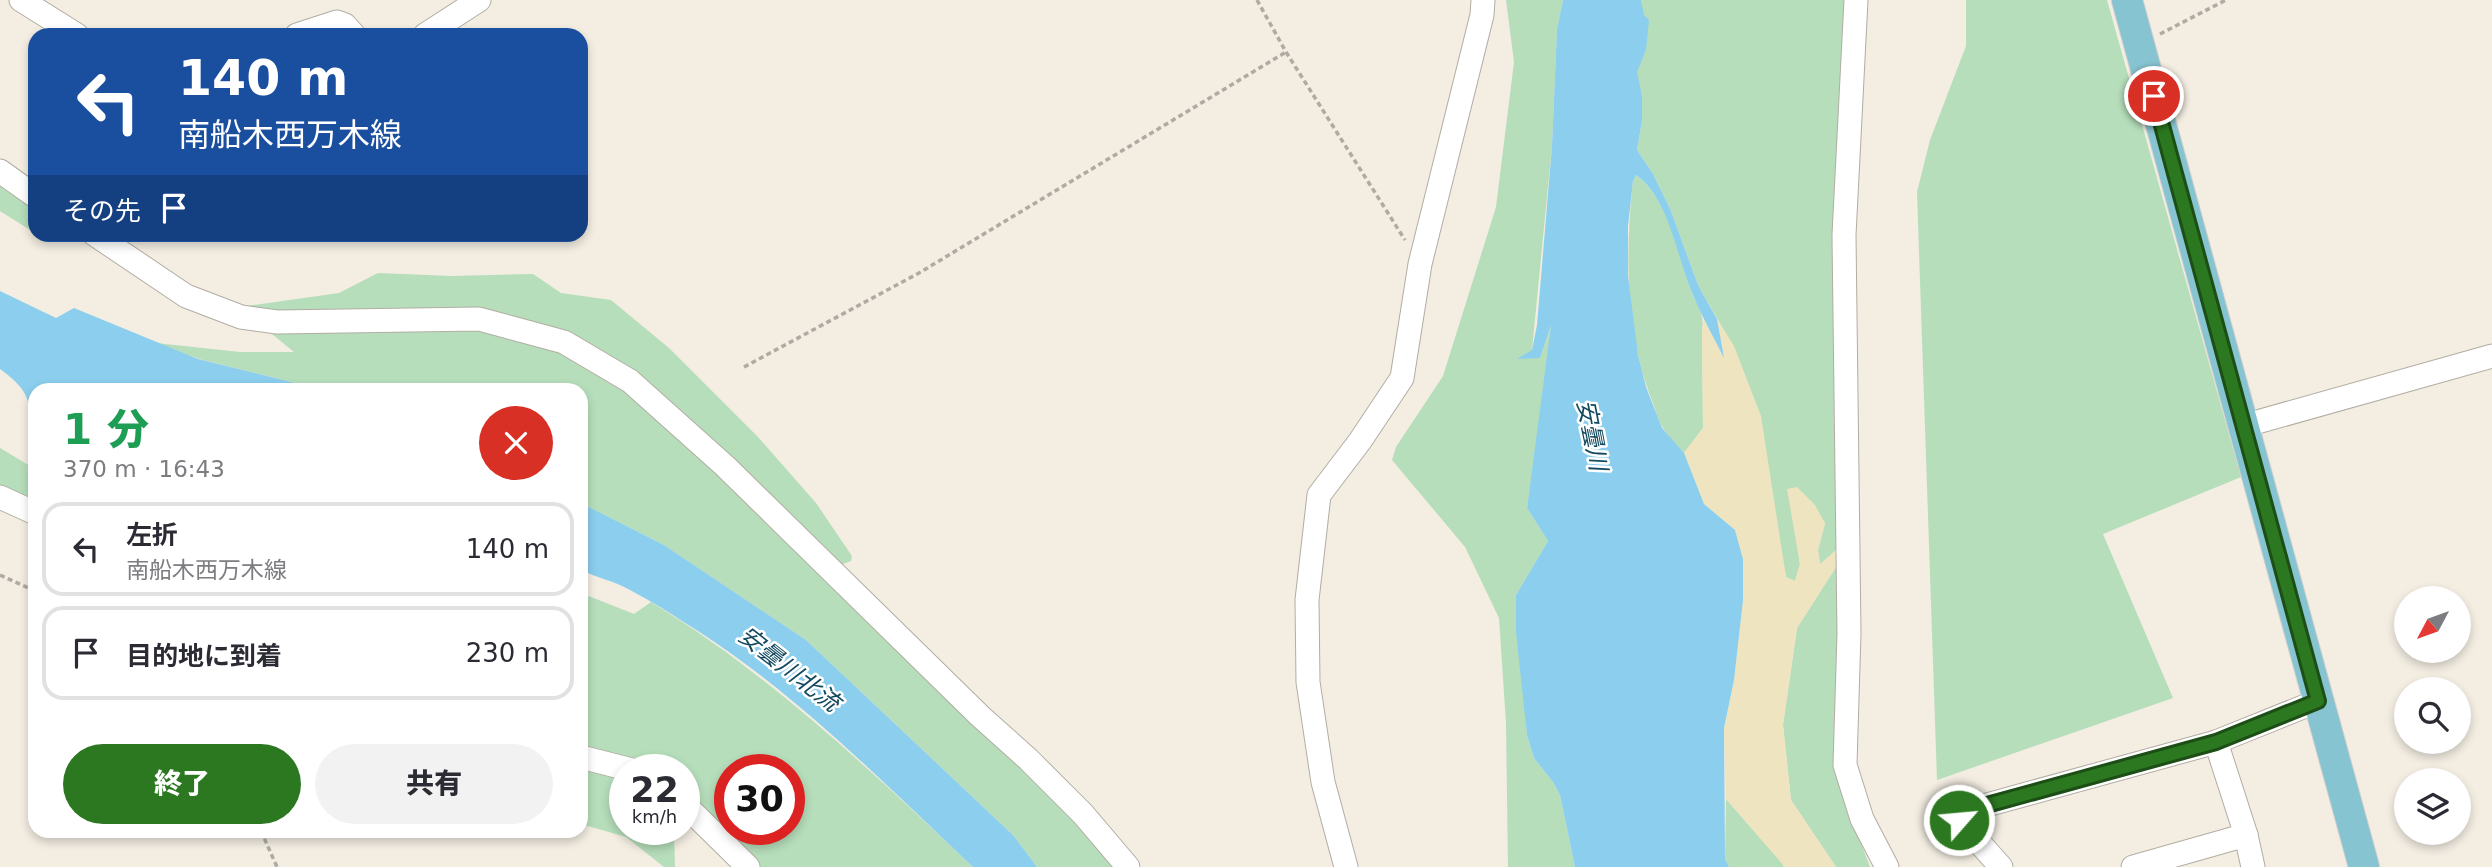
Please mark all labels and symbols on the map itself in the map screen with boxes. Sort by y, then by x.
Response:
pin [2124,66,2184,126]
water label: 安曇川 [1571,397,1613,476]
north arrow [2394,586,2471,663]
water label: 安曇川北流 [733,621,848,719]
speed limit sign: 30 [714,754,805,845]
position arrow [1922,783,1996,857]

